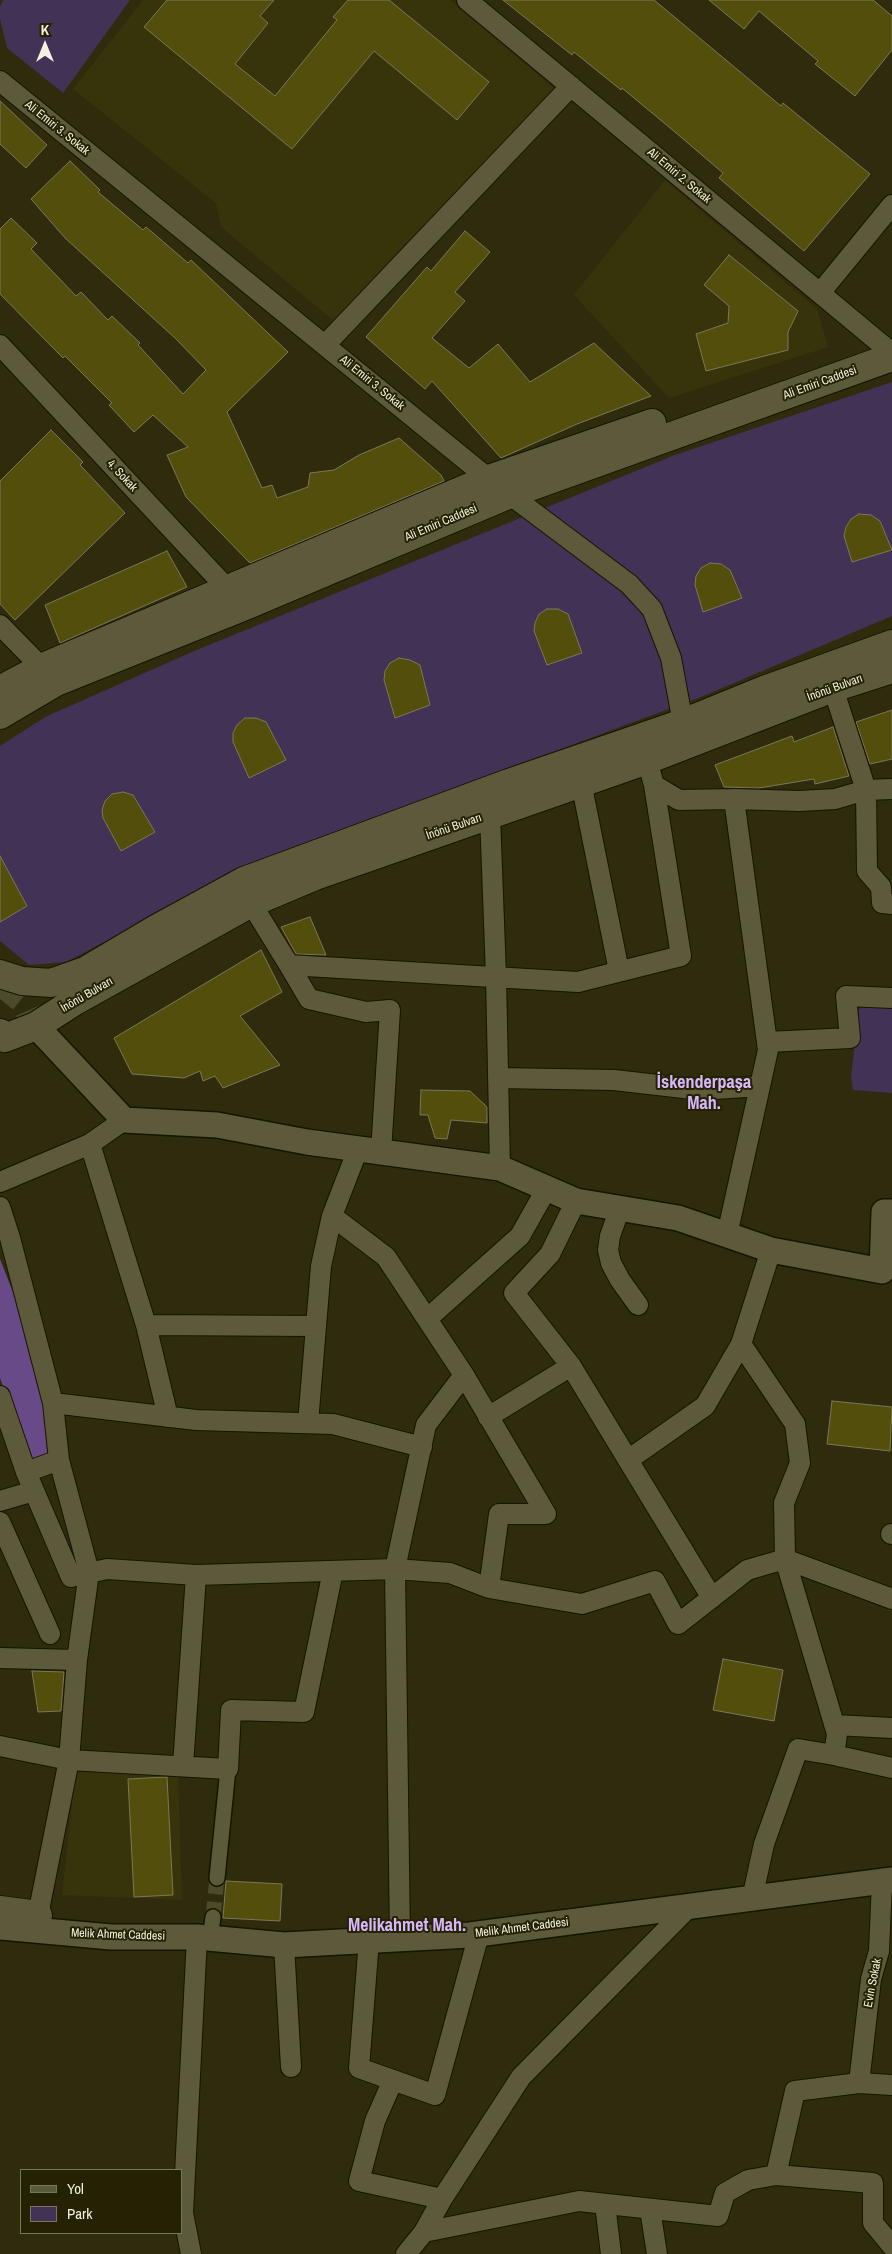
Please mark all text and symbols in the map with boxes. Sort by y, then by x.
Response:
north arrow [20,20,70,70]
text: K [41,21,49,39]
street label: Ali Emiri 3. Sokak [22,98,92,158]
street label: Ali Emiri 2. Sokak [644,145,714,207]
street label: Ali Emiri 3. Sokak [337,353,407,413]
street label: Ali Emiri Caddesi [781,363,859,403]
street label: 4. Sokak [104,457,140,495]
street label: Ali Emiri Caddesi [403,501,479,545]
street label: İnönü Bulvarı [805,671,865,705]
street label: İnönü Bulvarı [424,811,484,843]
street label: İnönü Bulvarı [58,974,116,1016]
district label: İskenderpaşa Mah. [657,1072,751,1114]
district label: Melikahmet Mah. [348,1915,466,1937]
street label: Melik Ahmet Caddesi [474,1915,570,1941]
street label: Melik Ahmet Caddesi [71,1926,165,1944]
street label: Evin Sokak [861,1957,885,2009]
legend [20,2169,182,2234]
text: Yol [67,2178,84,2199]
text: Park [67,2203,92,2224]

